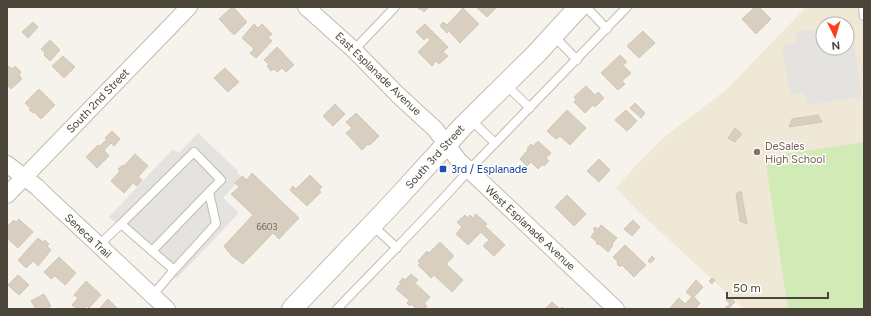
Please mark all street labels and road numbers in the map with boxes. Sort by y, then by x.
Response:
street label: East Esplanade Avenue [332,30,424,118]
street label: South 2nd Street [64,66,132,136]
street label: South 3rd Street [403,122,467,192]
street label: West Esplanade Avenue [482,183,578,273]
street label: Seneca Trail [62,211,114,261]

